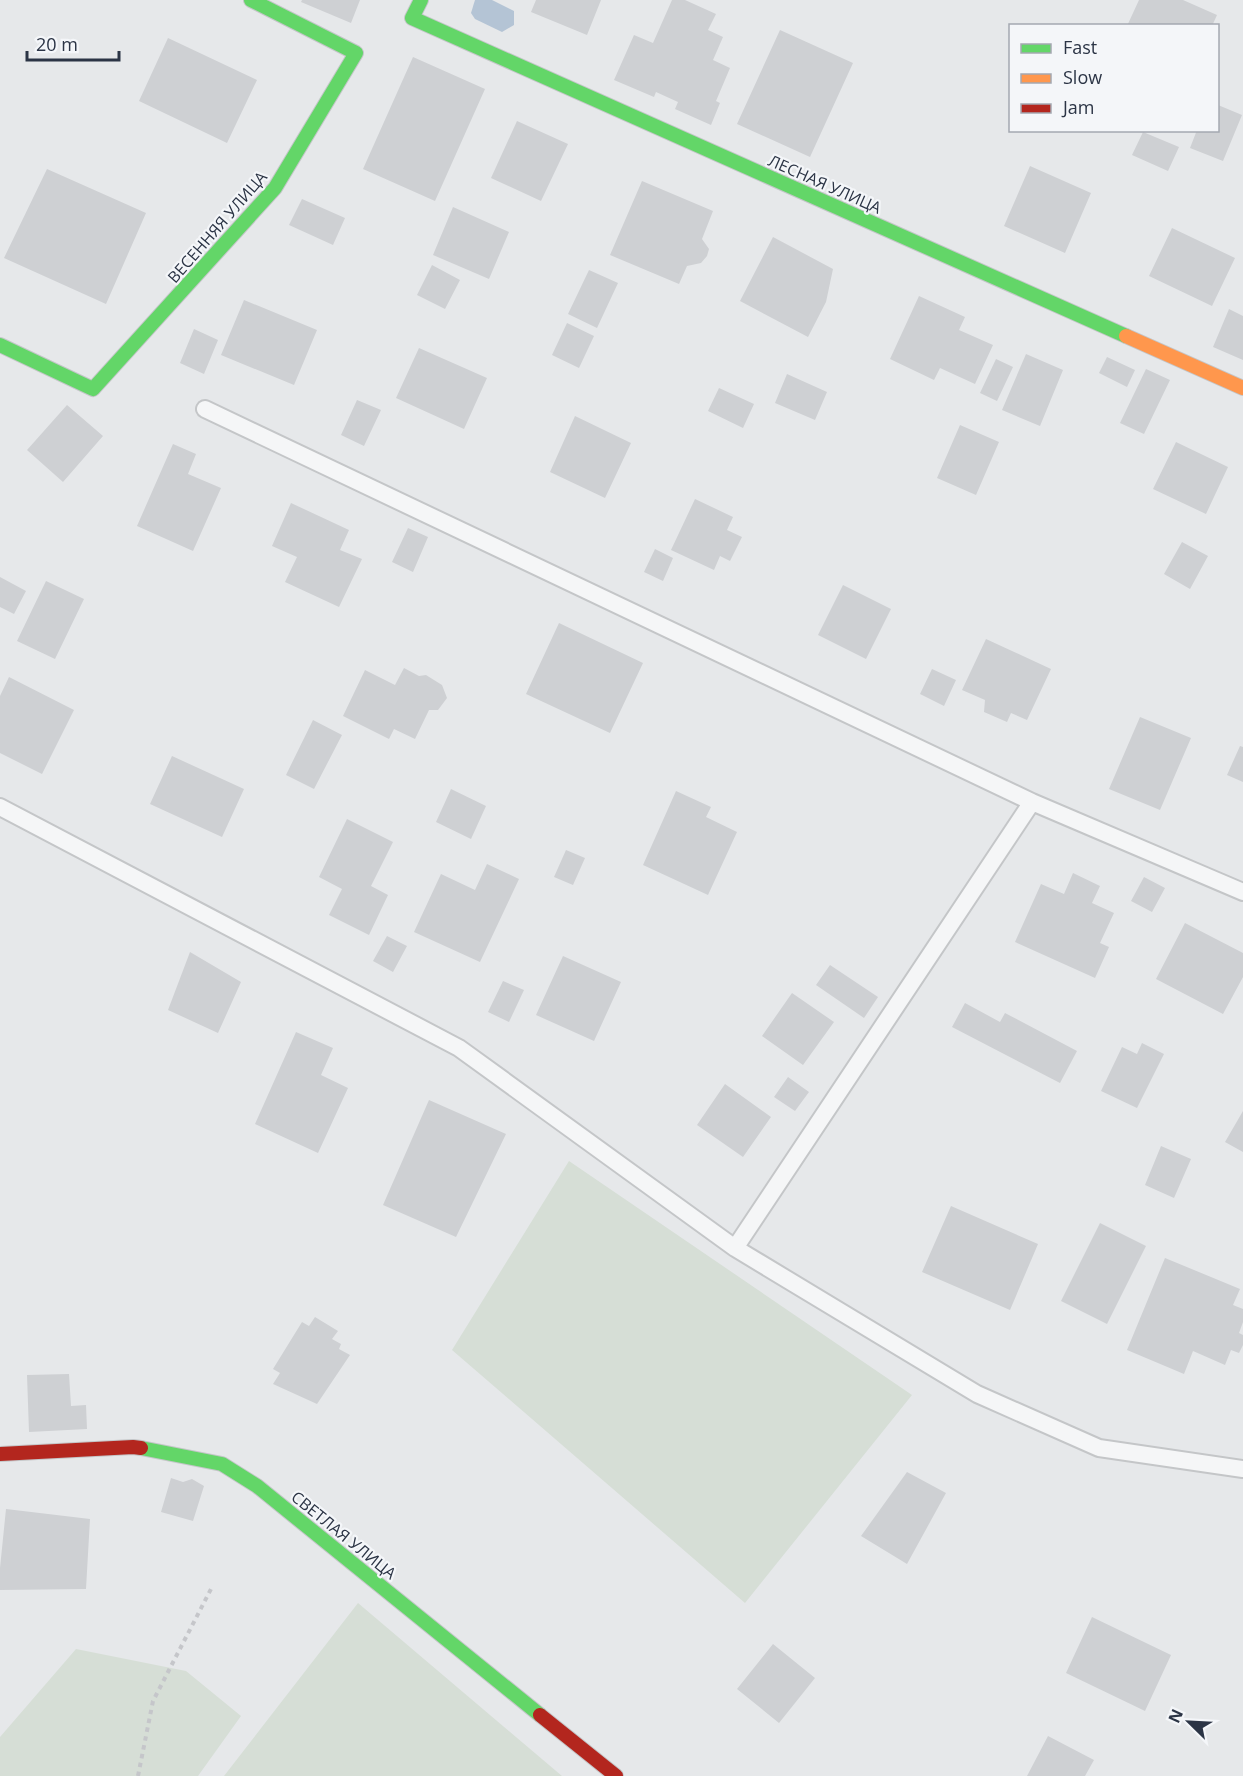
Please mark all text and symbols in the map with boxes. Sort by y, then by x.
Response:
scale bar [27,24,118,62]
legend [1009,24,1219,132]
text: 20 m [36,32,78,56]
text: Fast [1063,35,1097,59]
text: Slow [1063,65,1102,89]
text: Jam [1061,95,1095,119]
street label: ЛЕСНАЯ УЛИЦА [765,149,886,219]
street label: ВЕСЕННЯЯ УЛИЦА [162,166,272,288]
street label: СВЕТЛАЯ УЛИЦА [287,1486,402,1585]
north arrow [1159,1692,1219,1752]
text: N [1163,1705,1188,1726]

